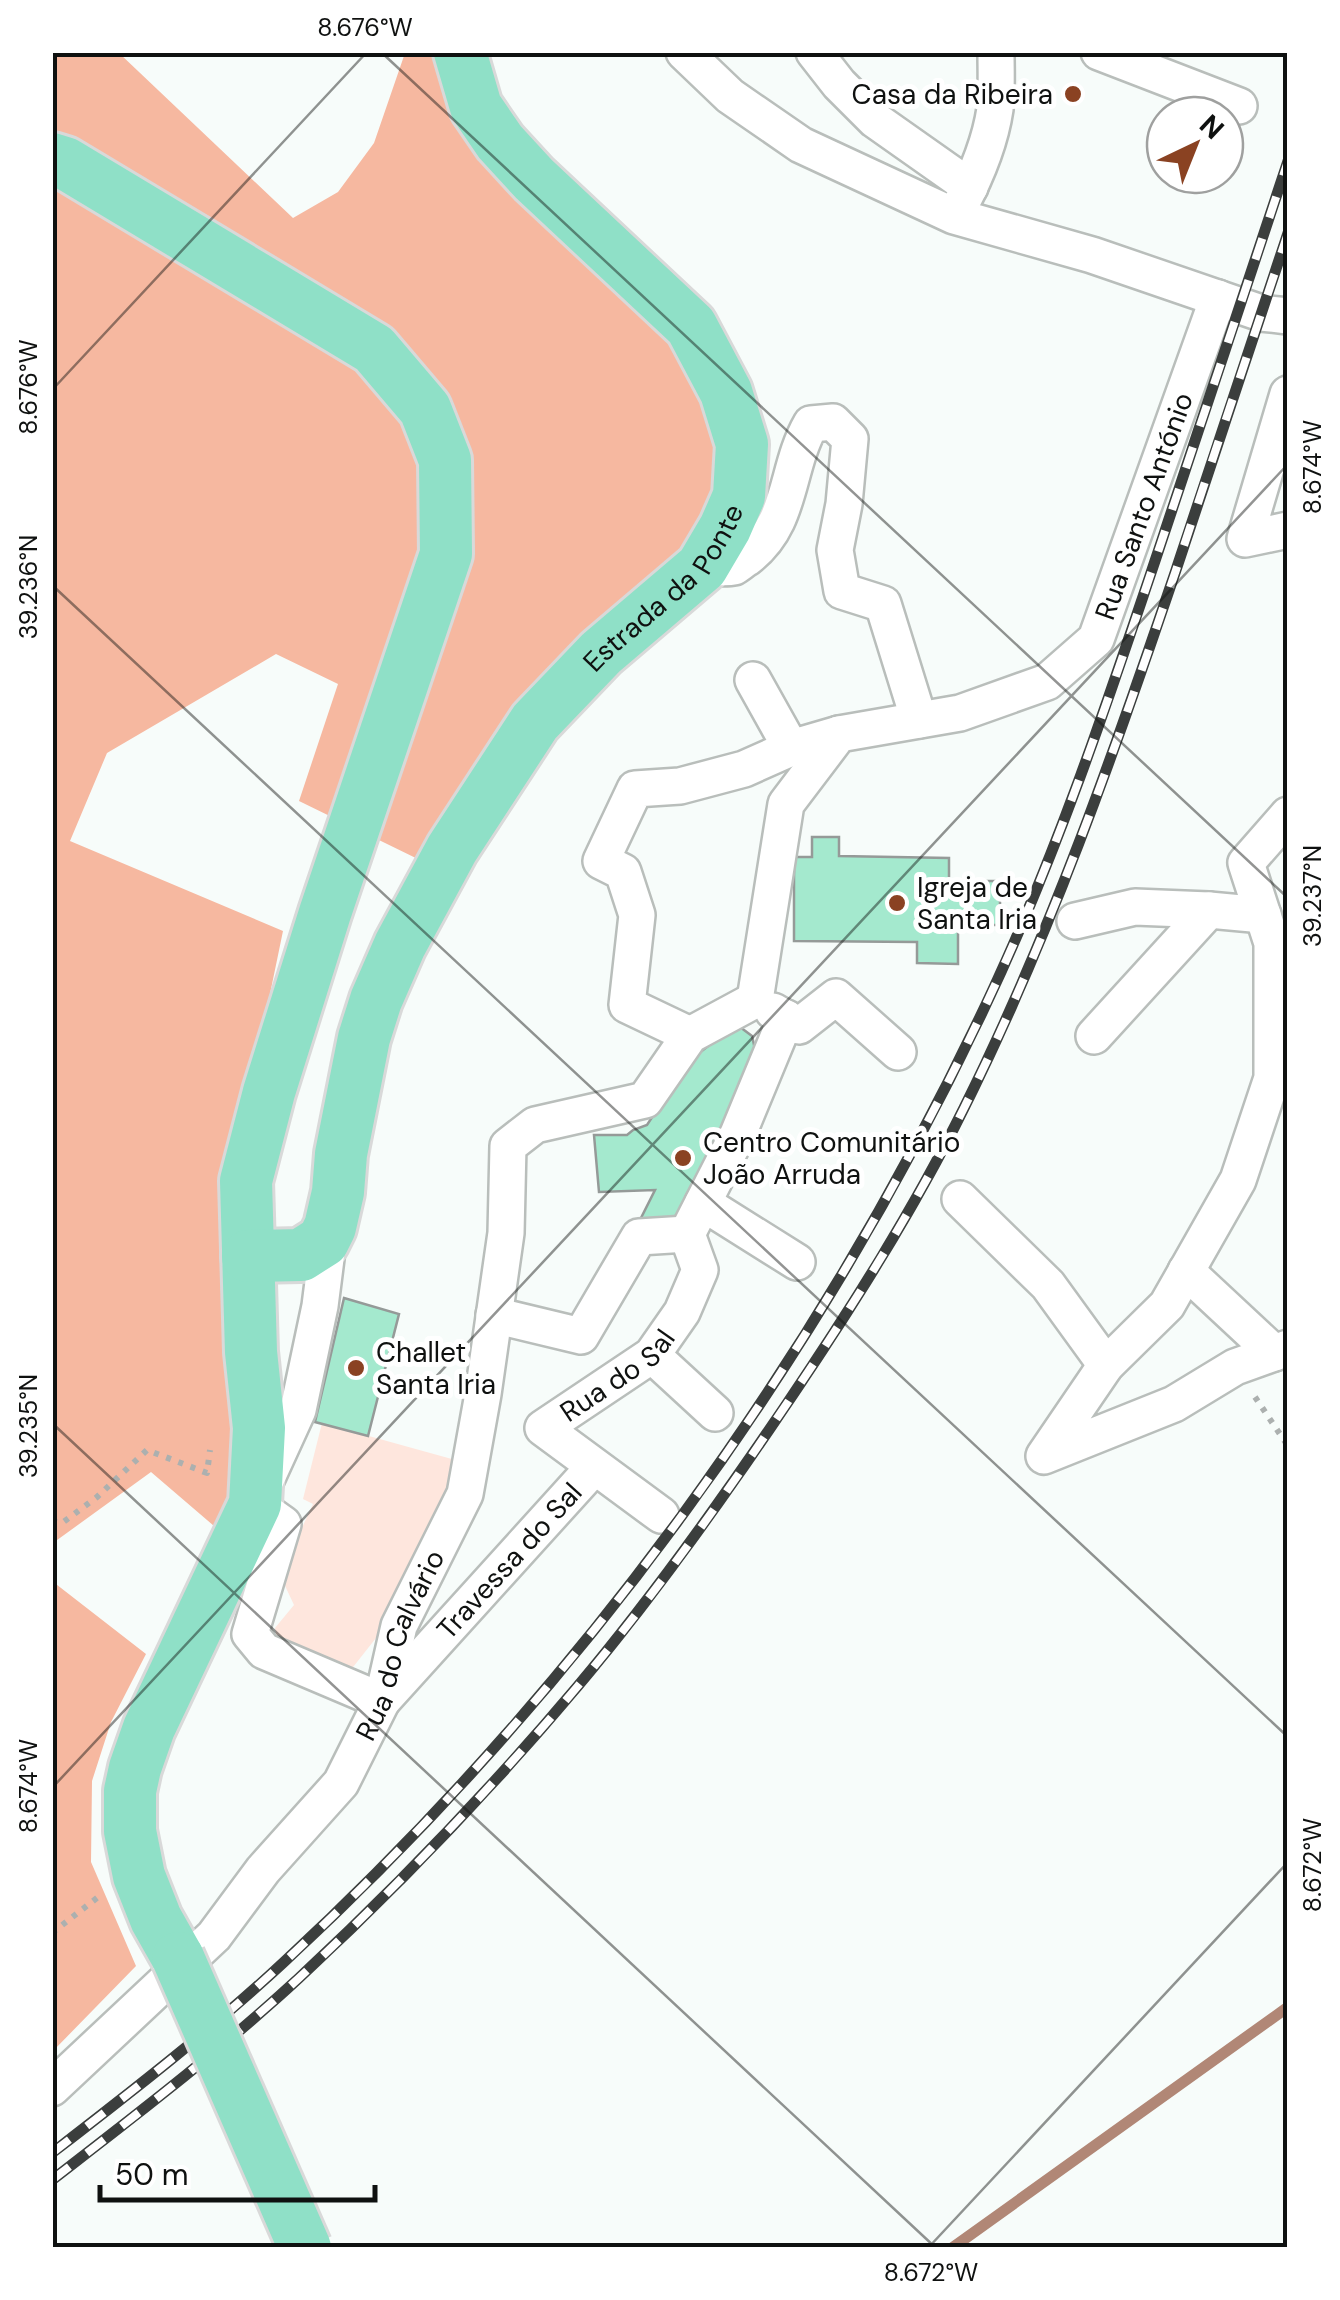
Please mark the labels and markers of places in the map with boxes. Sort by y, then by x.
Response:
place label: Casa da Ribeira [852,76,1053,113]
marker: Casa da Ribeira [1062,83,1084,105]
place label: Igreja de Santa Iria [917,869,1037,938]
marker: Igreja de Santa Iria [886,892,908,914]
place label: Centro Comunitário João Arruda [703,1124,960,1193]
marker: Centro Comunitário João Arruda [672,1147,694,1169]
place label: Challet Santa Iria [376,1334,496,1403]
marker: Challet Santa Iria [345,1357,367,1379]

